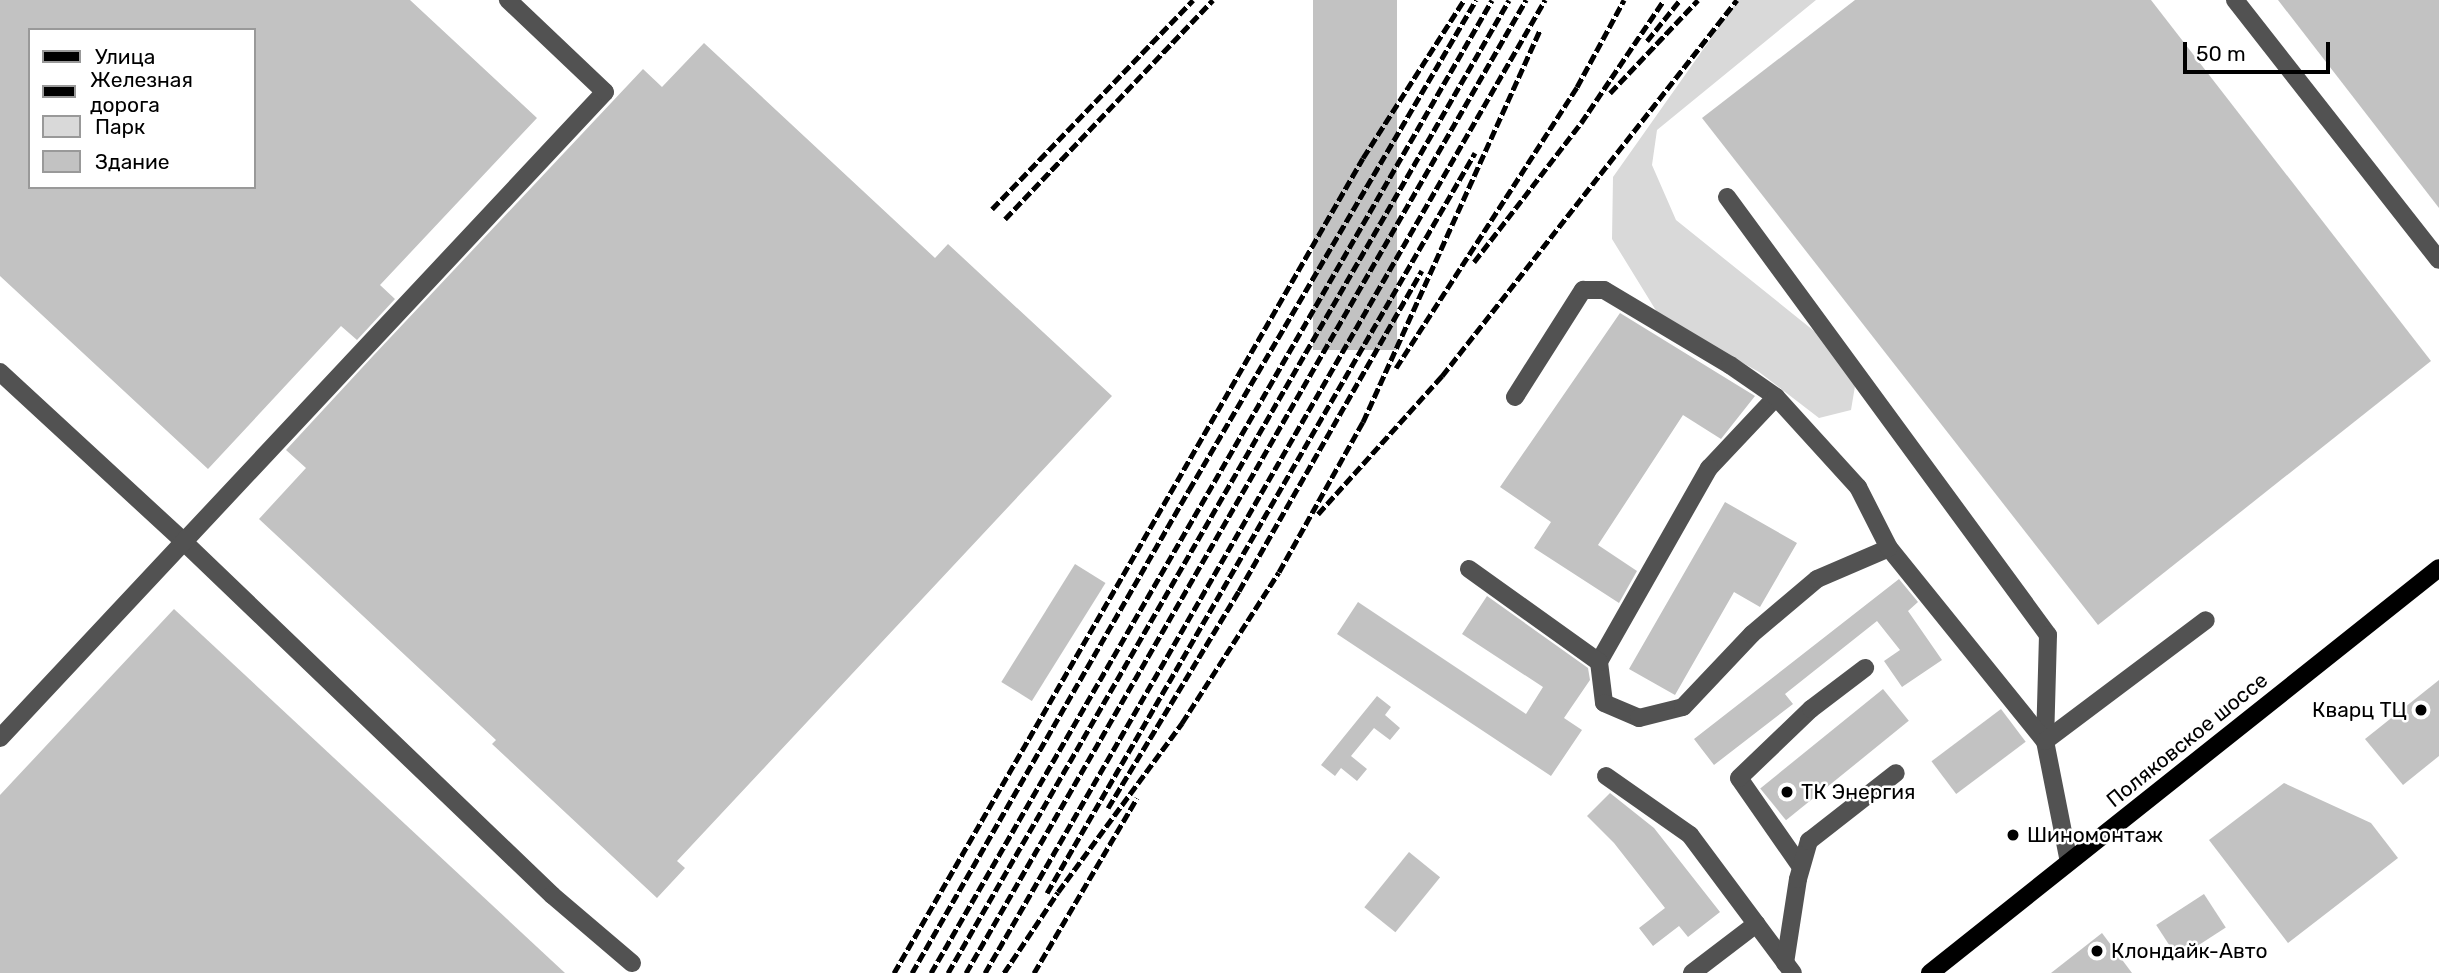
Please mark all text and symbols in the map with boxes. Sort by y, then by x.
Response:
legend [28,28,256,189]
scale bar [2187,28,2334,72]
text: 50 m [2196,41,2246,66]
text: Улица [95,44,155,69]
text: Железная дорога [90,67,193,117]
text: Парк [95,114,145,139]
text: Здание [95,149,170,174]
street label: Поляковское шоссе [2101,667,2273,813]
place label: Кварц ТЦ [2312,697,2407,723]
marker: Кварц ТЦ [2413,702,2429,718]
place label: ТК Энергия [1801,779,1916,805]
marker: ТК Энергия [1779,784,1795,800]
place label: Шиномонтаж [2027,822,2163,848]
marker: Шиномонтаж [2005,827,2021,843]
place label: Клондайк-Авто [2111,938,2268,964]
marker: Клондайк-Авто [2089,943,2105,959]

